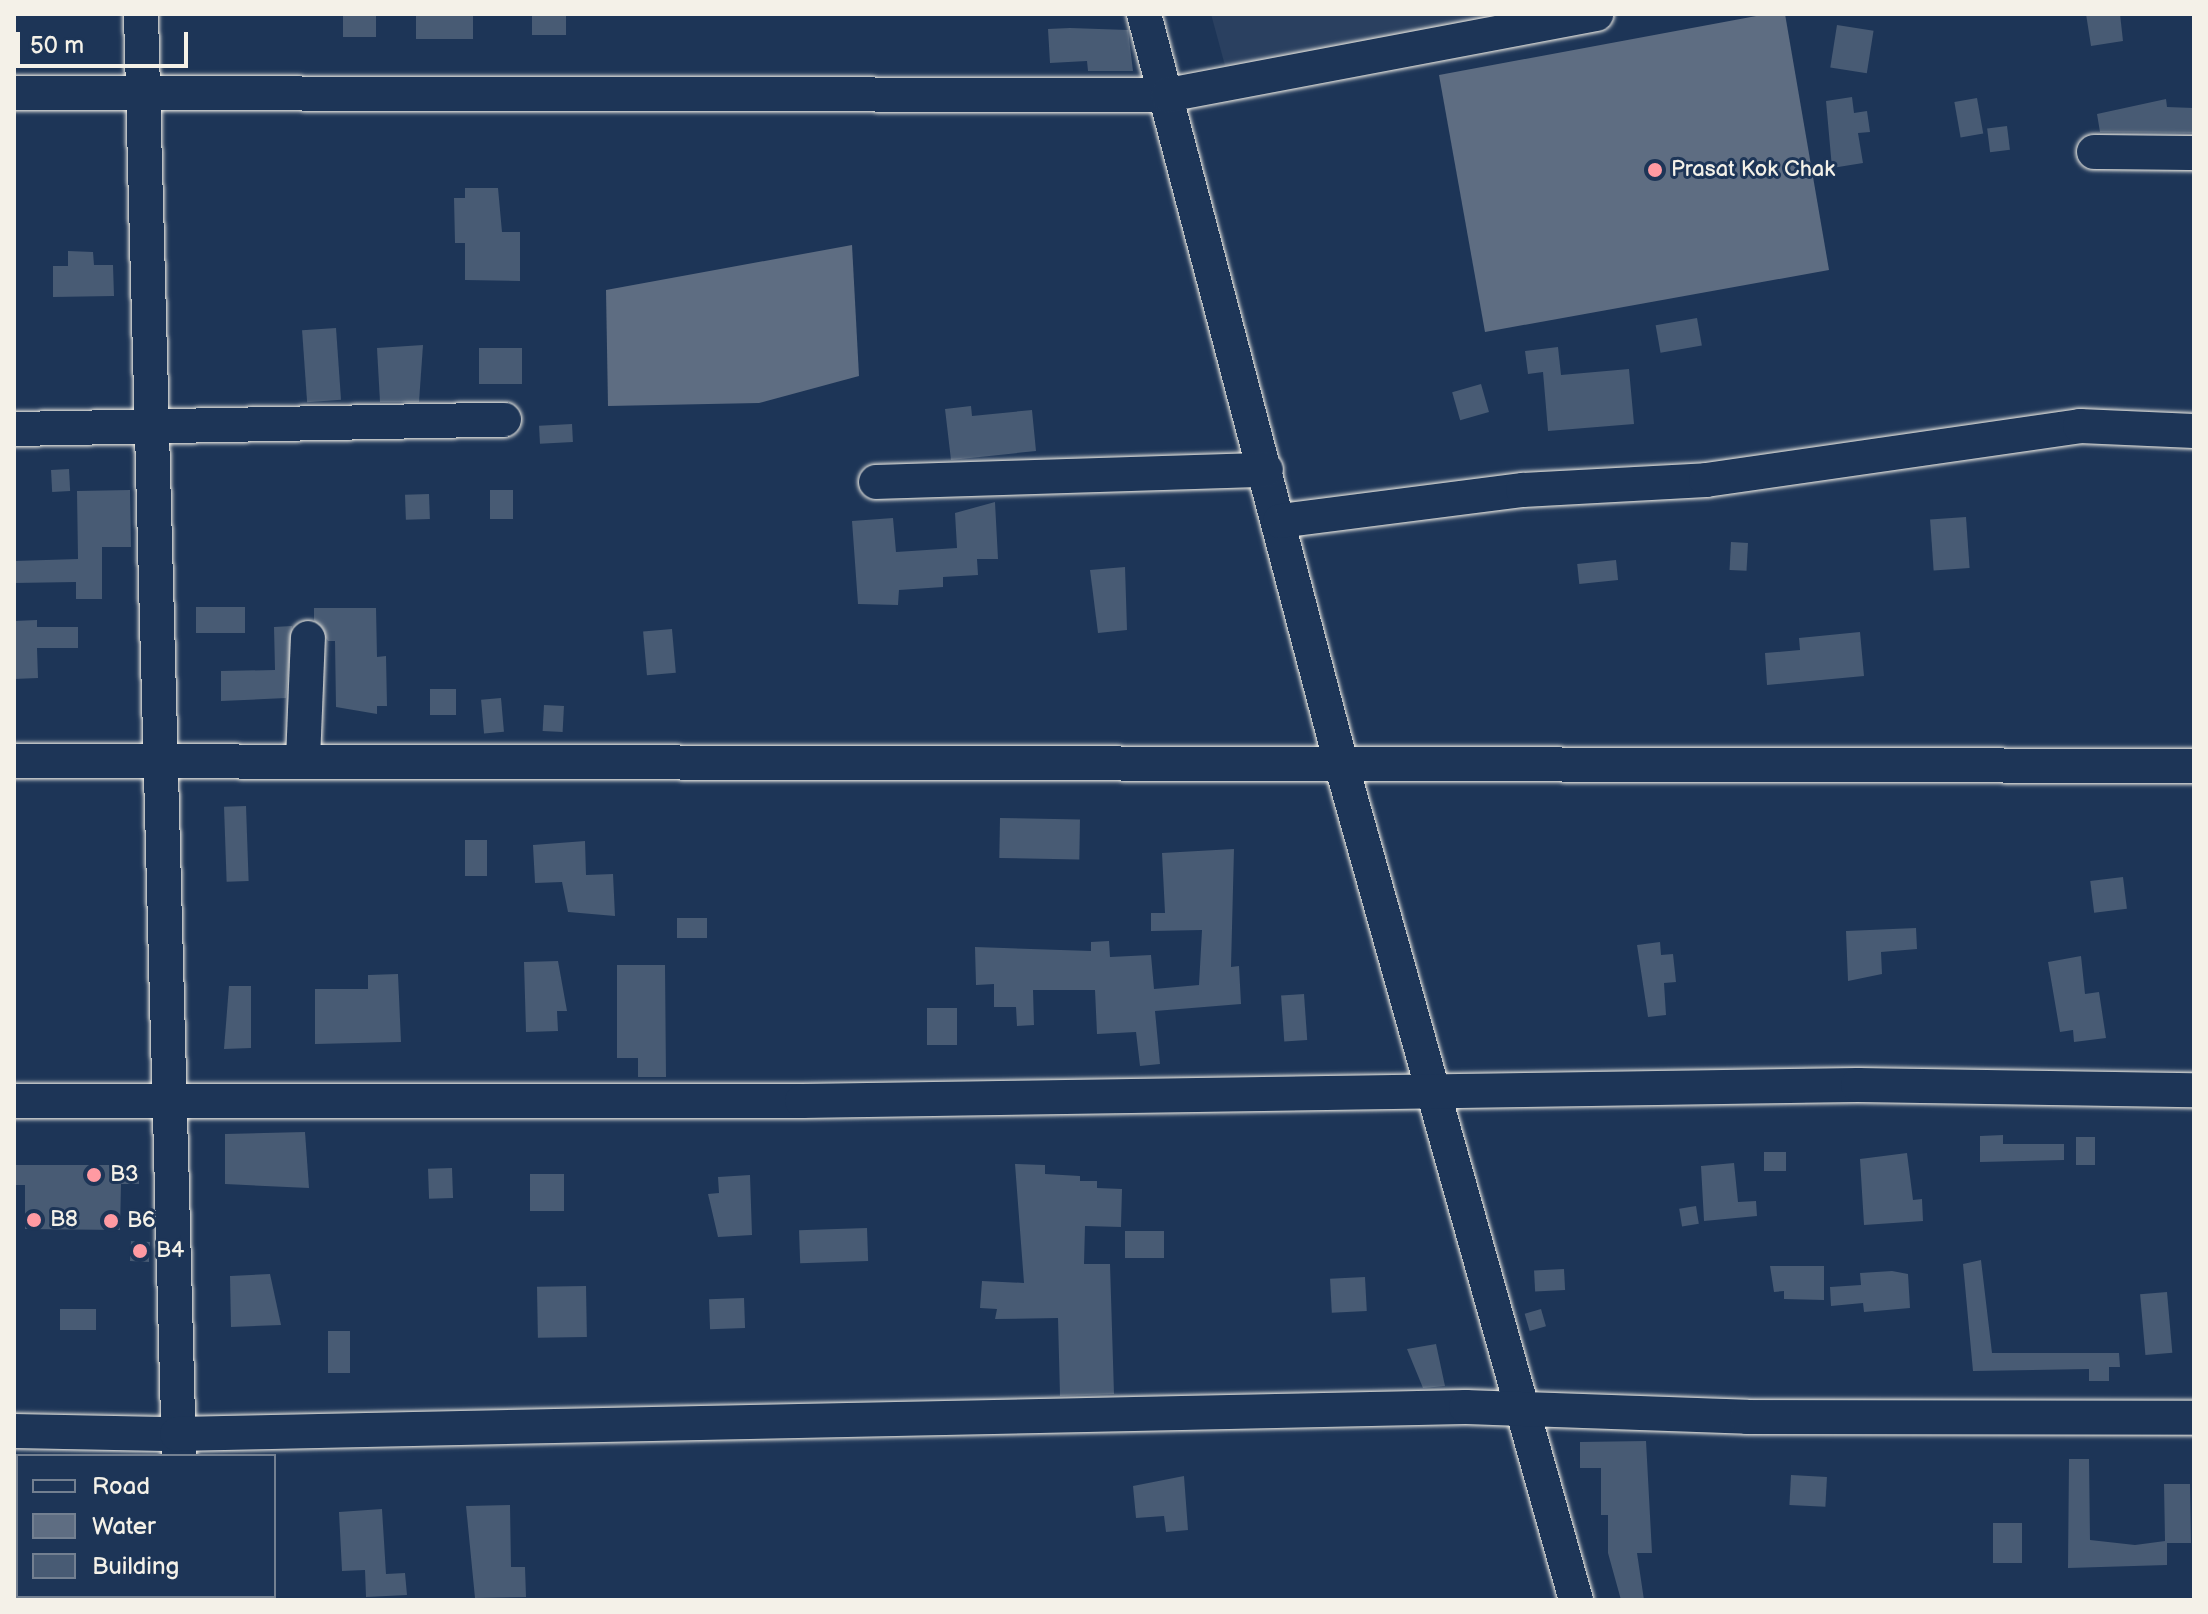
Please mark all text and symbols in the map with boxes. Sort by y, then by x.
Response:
scale bar [20,16,192,66]
text: 50 m [30,31,84,60]
place label: Prasat Kok Chak [1671,157,1835,183]
marker: Prasat Kok Chak [1646,161,1664,179]
place label: B3 [110,1162,139,1188]
marker: B3 [85,1166,103,1184]
place label: B8 [50,1207,78,1233]
place label: B6 [127,1208,156,1234]
marker: B8 [25,1211,43,1229]
marker: B6 [102,1212,120,1230]
place label: B4 [156,1238,184,1264]
marker: B4 [131,1242,149,1260]
legend [16,1454,276,1598]
text: Road [92,1472,150,1501]
text: Water [92,1512,156,1541]
text: Building [92,1552,179,1581]

